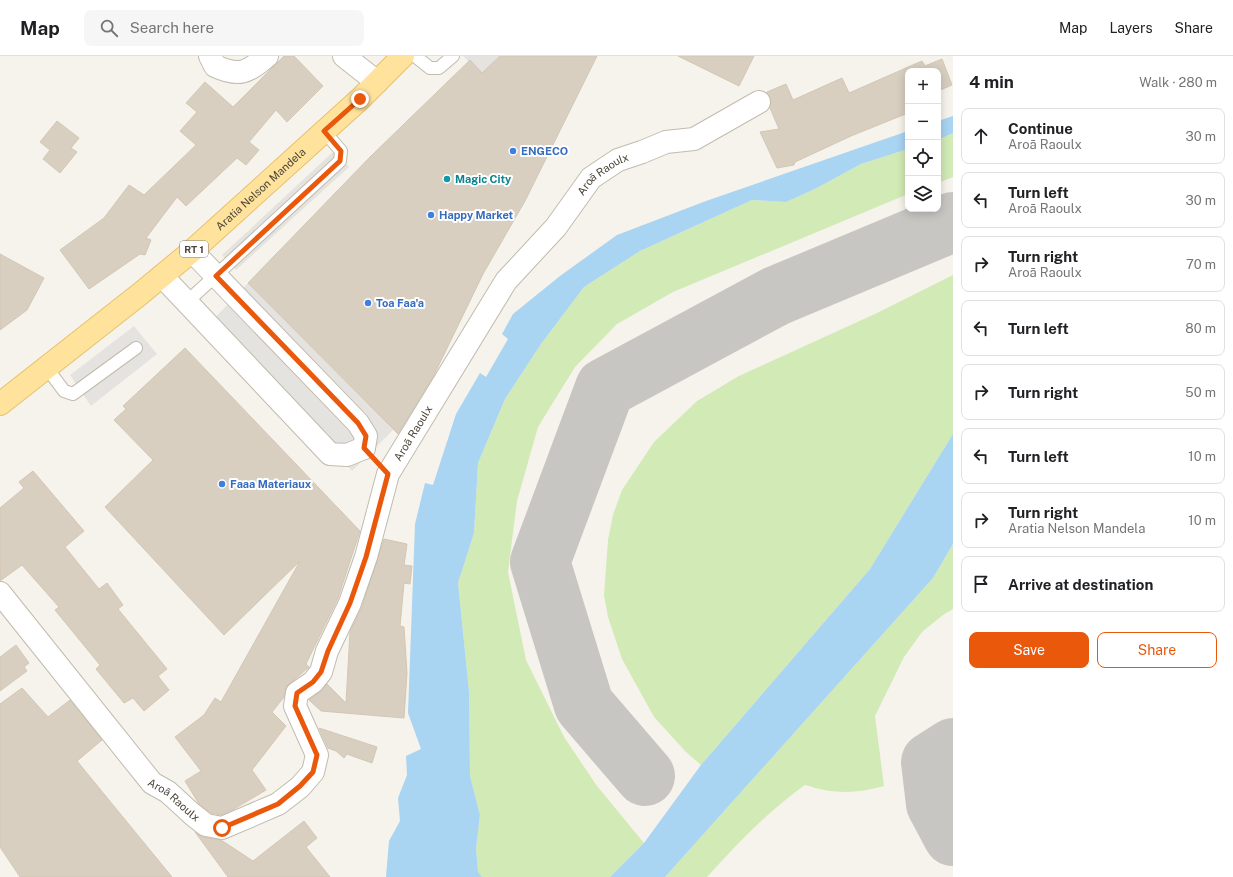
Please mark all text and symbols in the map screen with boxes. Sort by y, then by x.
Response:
search box [84,10,364,46]
text: Map [20,17,60,39]
icon: search [98,17,120,39]
text: Search here [130,19,214,36]
text: Map [1059,20,1087,36]
text: Layers [1109,20,1153,36]
text: Share [1175,20,1213,36]
map controls [905,68,941,212]
button: + [905,68,941,104]
text: 4 min [969,72,1014,92]
text: Walk · 280 m [1139,75,1217,90]
route end [351,90,369,108]
button: − [905,104,941,140]
text: Continue [1008,120,1073,137]
icon: ahead [970,125,992,147]
text: 30 m [1186,129,1216,144]
text: Aroā Raoulx [1008,137,1082,152]
button: locate [905,140,941,176]
street label: Aratia Nelson Mandela [213,145,308,232]
place label: ENGECO [521,145,568,157]
marker: ENGECO [508,146,518,156]
street label: Aroā Raoulx [575,151,630,197]
place label: Magic City [455,173,512,185]
marker: Magic City [442,174,452,184]
button: layers [905,176,941,212]
text: Turn left [1008,184,1069,201]
icon: left [970,189,992,211]
text: 30 m [1186,193,1216,208]
text: Aroā Raoulx [1008,201,1082,216]
place label: Happy Market [439,209,514,221]
marker: Happy Market [426,210,436,220]
road number: RT 1 [180,241,208,257]
text: Turn right [1008,248,1078,265]
icon: right [970,253,992,275]
text: 70 m [1186,257,1216,272]
text: Aroā Raoulx [1008,265,1082,280]
place label: Toa Faa'a [376,297,424,309]
marker: Toa Faa'a [363,298,373,308]
icon: left [970,317,992,339]
text: Turn left [1008,320,1069,337]
text: 80 m [1185,321,1216,336]
icon: right [970,381,992,403]
text: Turn right [1008,384,1078,401]
text: 50 m [1185,385,1216,400]
street label: Aroā Raoulx [392,403,434,463]
icon: left [970,445,992,467]
text: Turn left [1008,448,1069,465]
text: 10 m [1188,449,1216,464]
place label: Faaa Materiaux [230,478,312,490]
marker: Faaa Materiaux [217,479,227,489]
text: Turn right [1008,504,1078,521]
icon: right [970,509,992,531]
text: 10 m [1188,513,1216,528]
text: Aratia Nelson Mandela [1008,521,1145,536]
icon: arrive [970,573,992,595]
text: Arrive at destination [1008,576,1153,593]
button: Save [969,632,1089,668]
button: Share [1097,632,1217,668]
street label: Aroā Raoulx [146,776,202,824]
route start [213,819,231,837]

